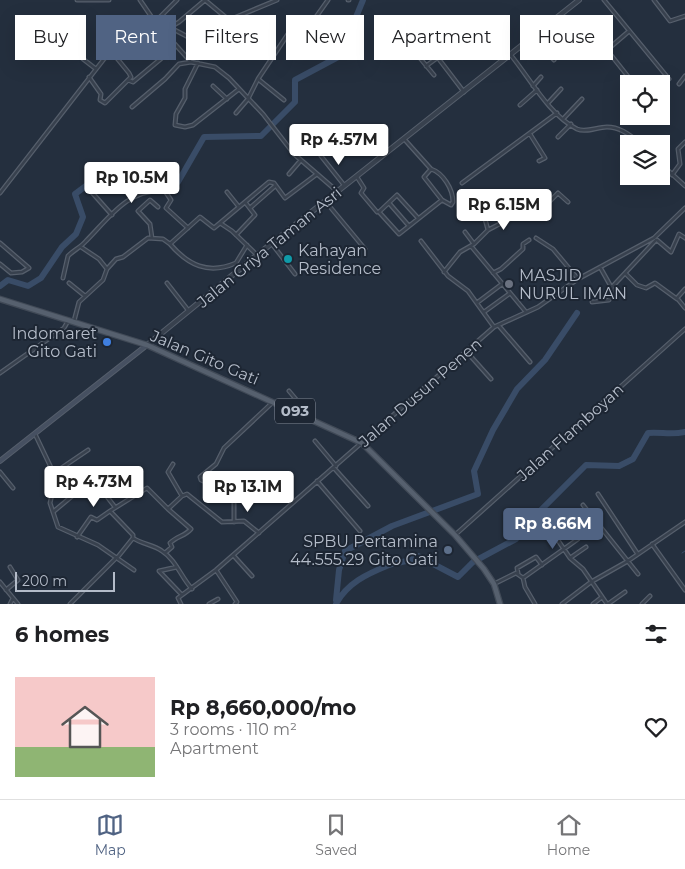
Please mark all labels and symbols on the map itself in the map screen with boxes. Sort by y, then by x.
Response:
pin: Rp 4.57M [287,124,391,166]
pin: Rp 10.5M [80,162,184,204]
street label: Jalan Griya Taman Asri [192,183,345,312]
pin: Rp 6.15M [452,188,556,231]
place label: Kahayan Residence [298,241,381,278]
marker: Kahayan Residence [282,253,294,265]
place label: MASJID NURUL IMAN [519,266,627,303]
marker: MASJID NURUL IMAN [503,278,515,290]
place label: Indomaret Gito Gati [12,324,97,361]
street label: Jalan Gito Gati [147,326,262,389]
street label: Jalan Dusun Penen [354,334,485,451]
marker: Indomaret Gito Gati [101,336,113,348]
street label: Jalan Flamboyan [513,380,627,486]
road number: 093 [275,398,315,424]
pin: Rp 4.73M [42,466,146,508]
pin: Rp 13.1M [196,470,300,513]
pin: Rp 8.66M [501,508,605,550]
place label: SPBU Pertamina 44.555.29 Gito Gati [290,532,438,569]
marker: SPBU Pertamina 44.555.29 Gito Gati [442,544,454,556]
scale bar [15,569,115,592]

